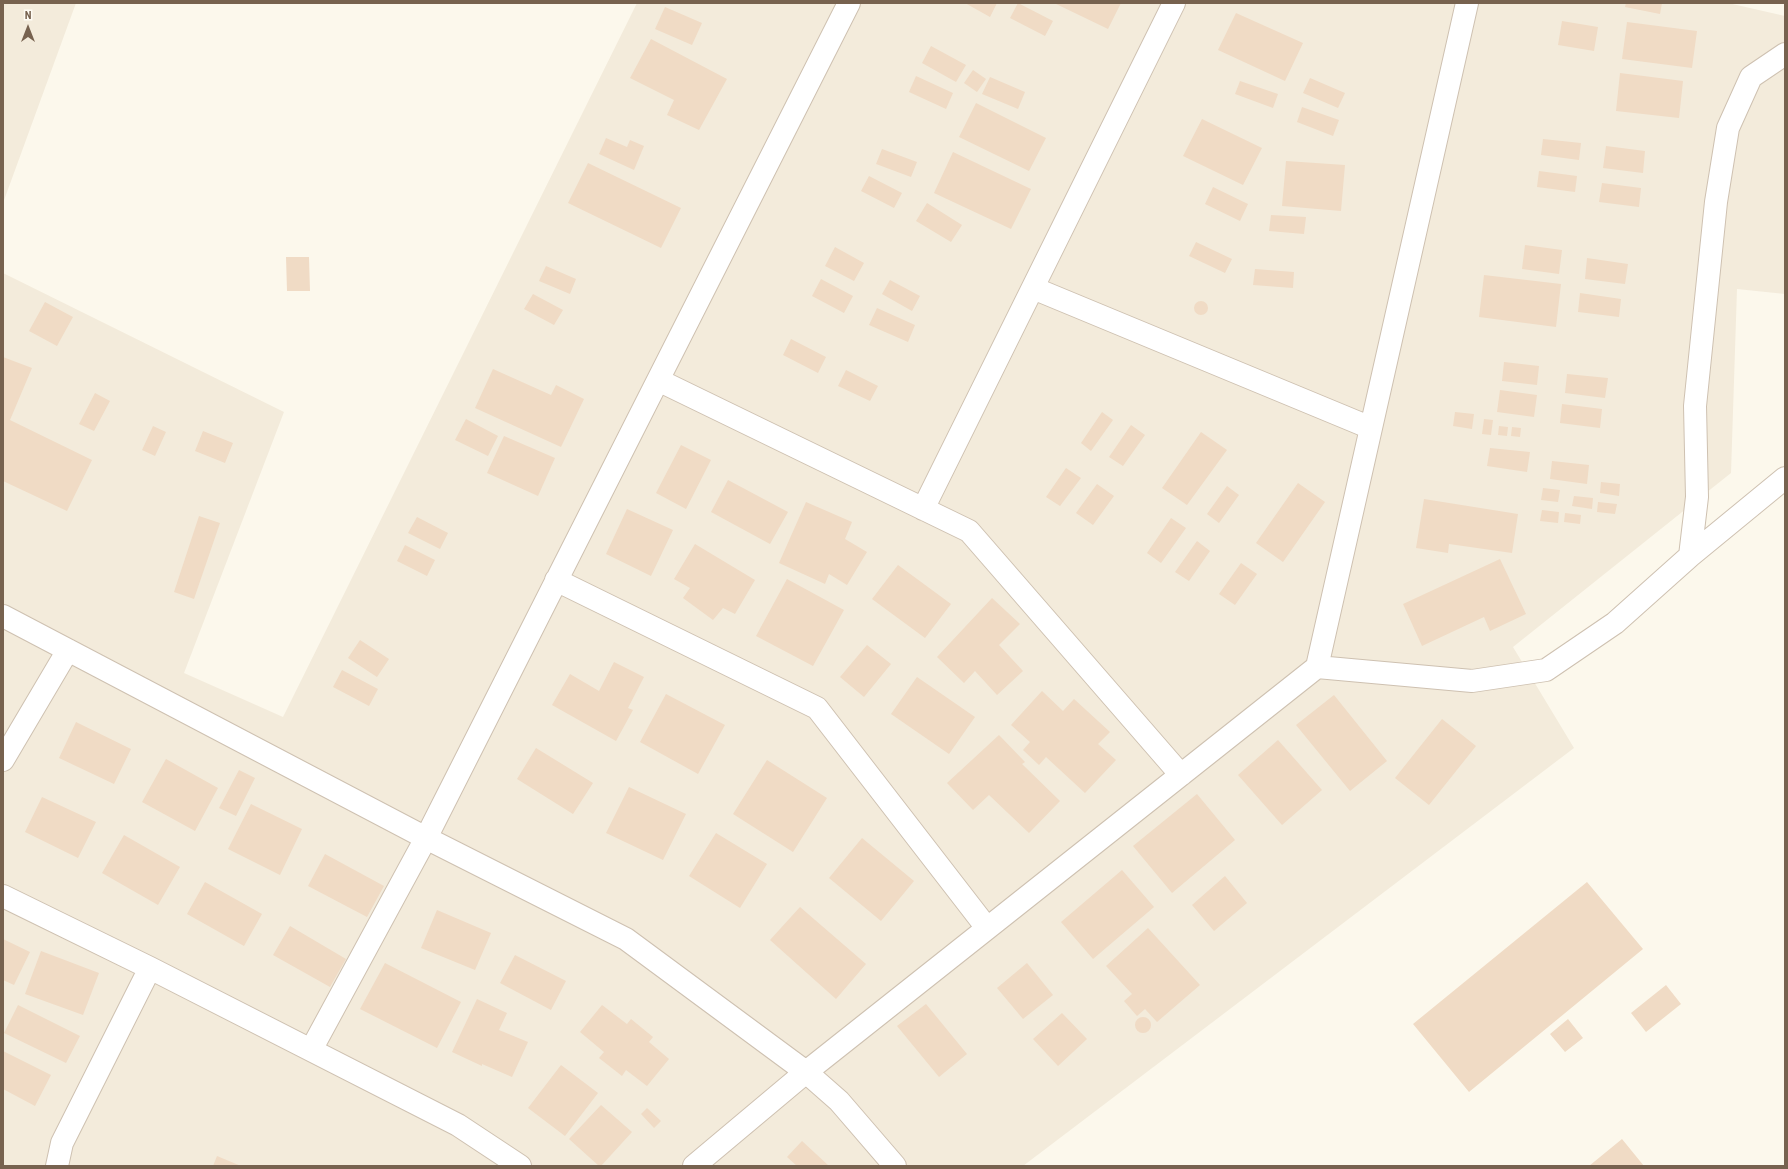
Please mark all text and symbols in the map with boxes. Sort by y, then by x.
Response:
north arrow [8,8,48,48]
text: N [25,9,31,22]

